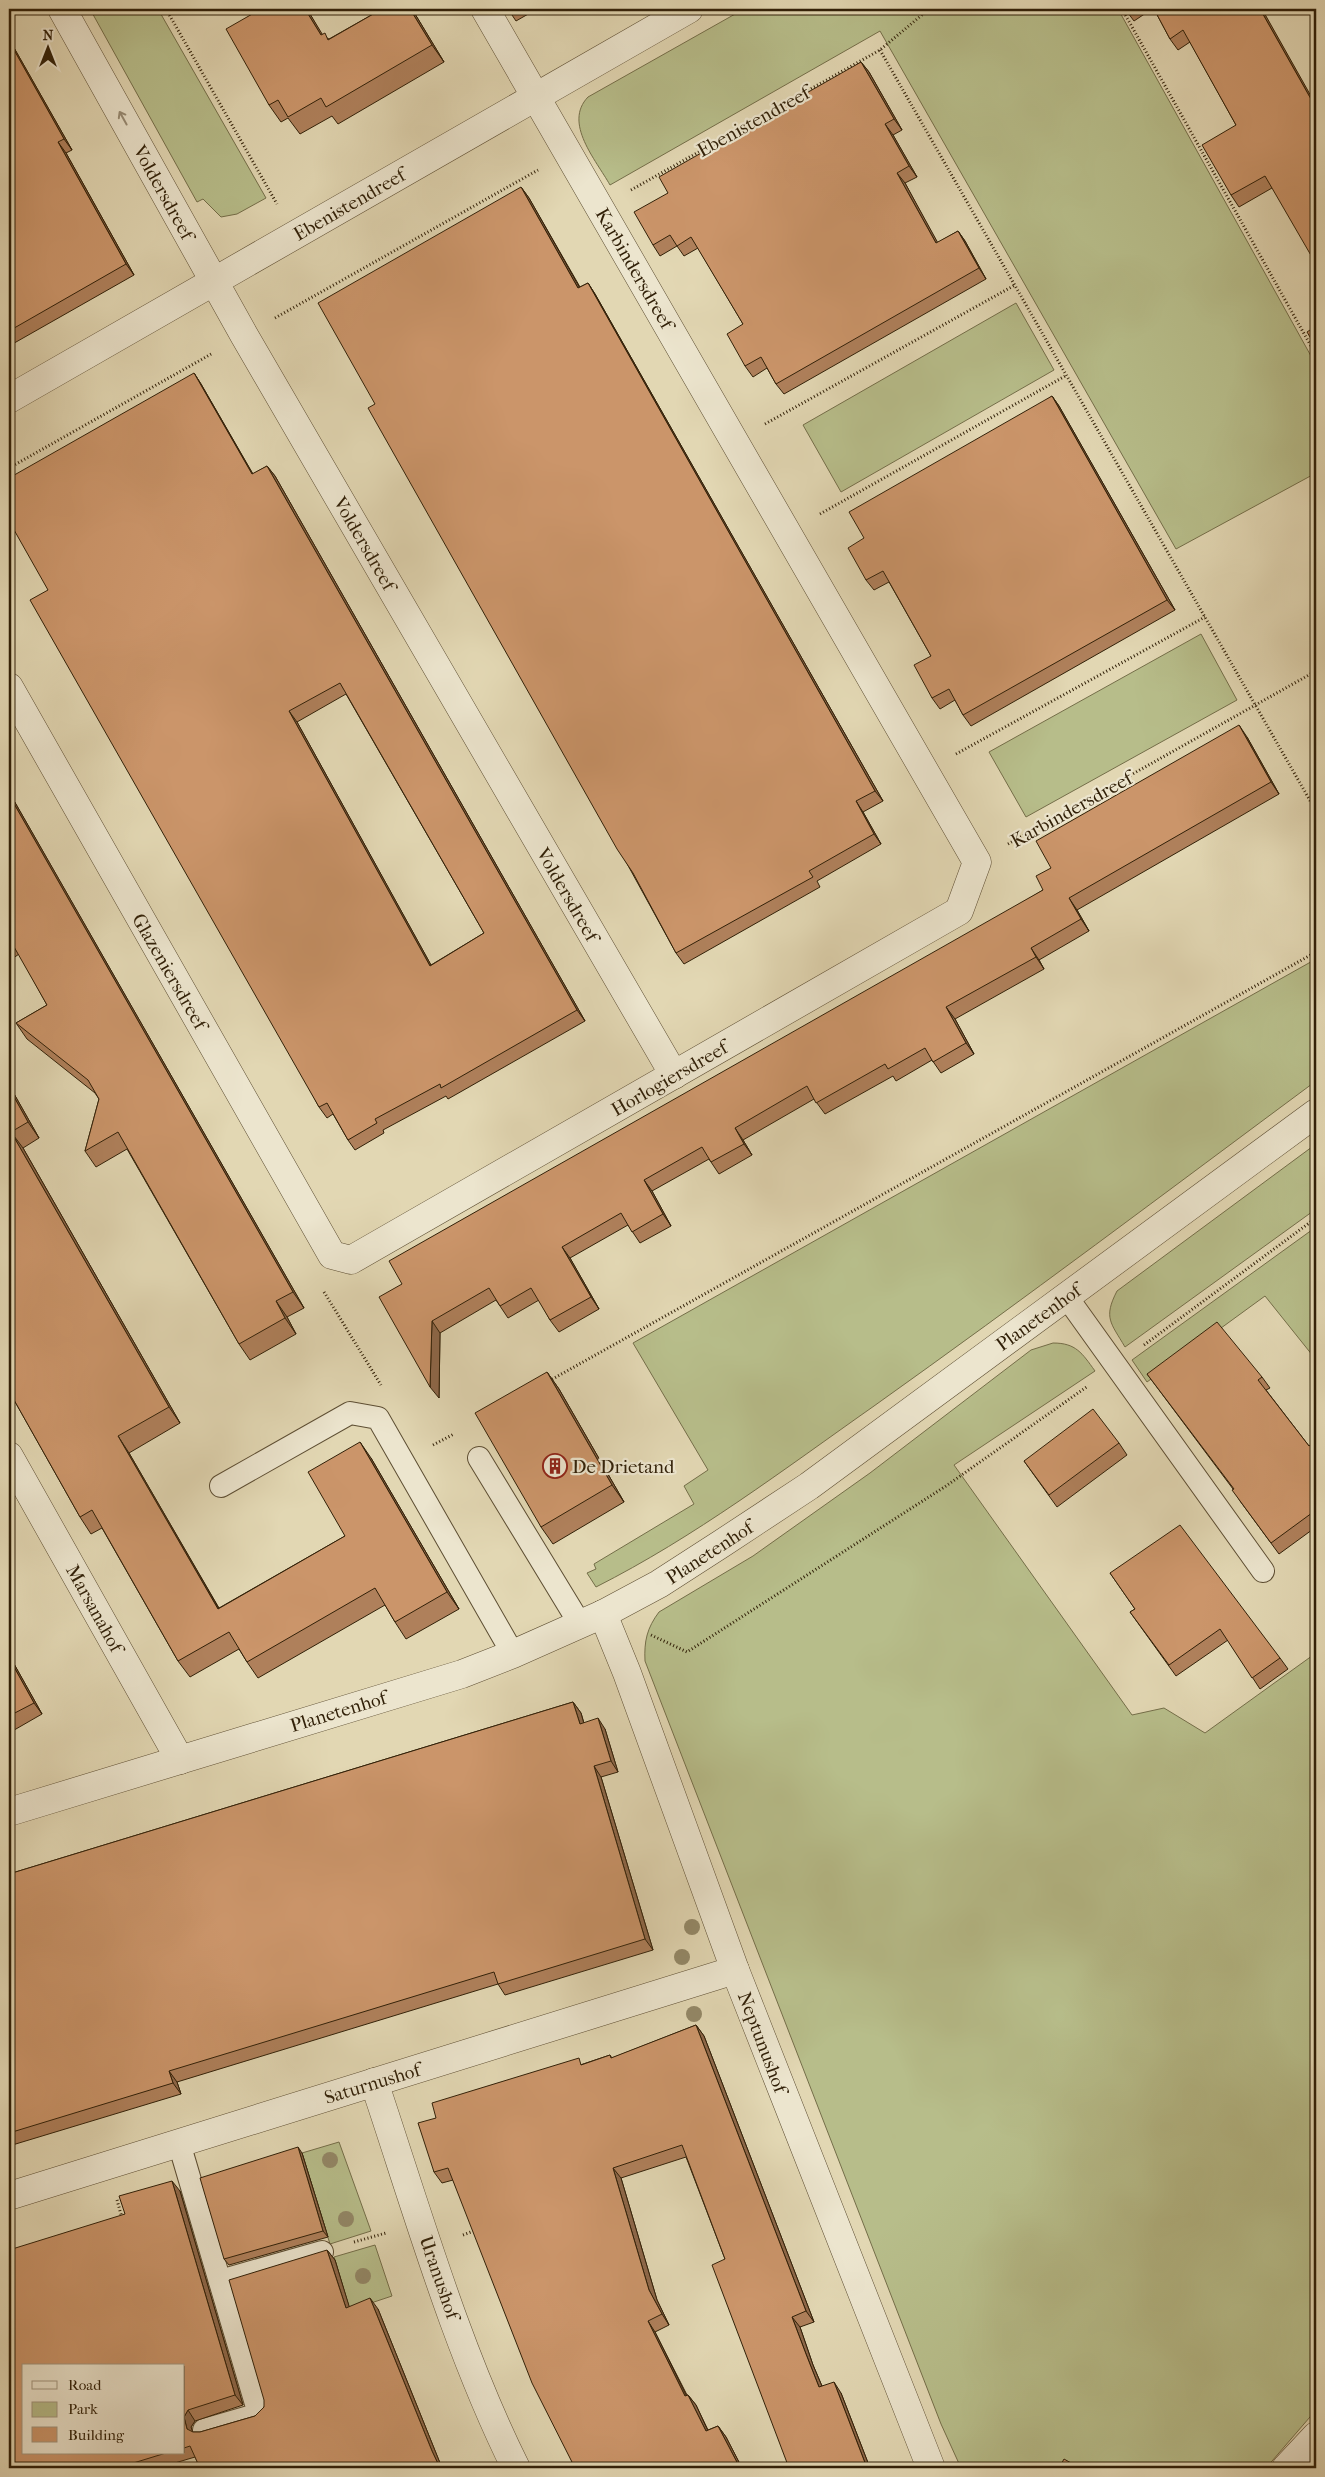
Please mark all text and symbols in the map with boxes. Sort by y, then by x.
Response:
north arrow [22,22,72,72]
text: N [43,27,54,44]
street label: Ebenistendreef [693,80,817,162]
one-way arrow [117,111,127,125]
street label: Voldersdreef [128,141,200,247]
street label: Ebenistendreef [290,162,412,246]
street label: Karbindersdreef [591,204,679,336]
street label: Voldersdreef [328,492,402,597]
street label: Karbindersdreef [1007,766,1139,852]
street label: Voldersdreef [531,843,605,948]
street label: Glazeniersdreef [127,910,213,1036]
street label: Horlogiersdreef [607,1035,735,1121]
street label: Planetenhof [992,1278,1088,1356]
building icon: De Drietand [542,1453,568,1479]
place label: De Drietand [572,1456,675,1478]
street label: Planetenhof [662,1515,760,1589]
street label: Marsanahof [61,1561,129,1659]
street label: Planetenhof [288,1686,393,1737]
street label: Neptunushof [733,1989,793,2099]
street label: Saturnushof [322,2058,426,2109]
street label: Uranushof [415,2233,465,2325]
legend [22,2364,185,2454]
text: Road [68,2376,102,2394]
text: Park [68,2400,98,2418]
text: Building [68,2426,125,2444]

